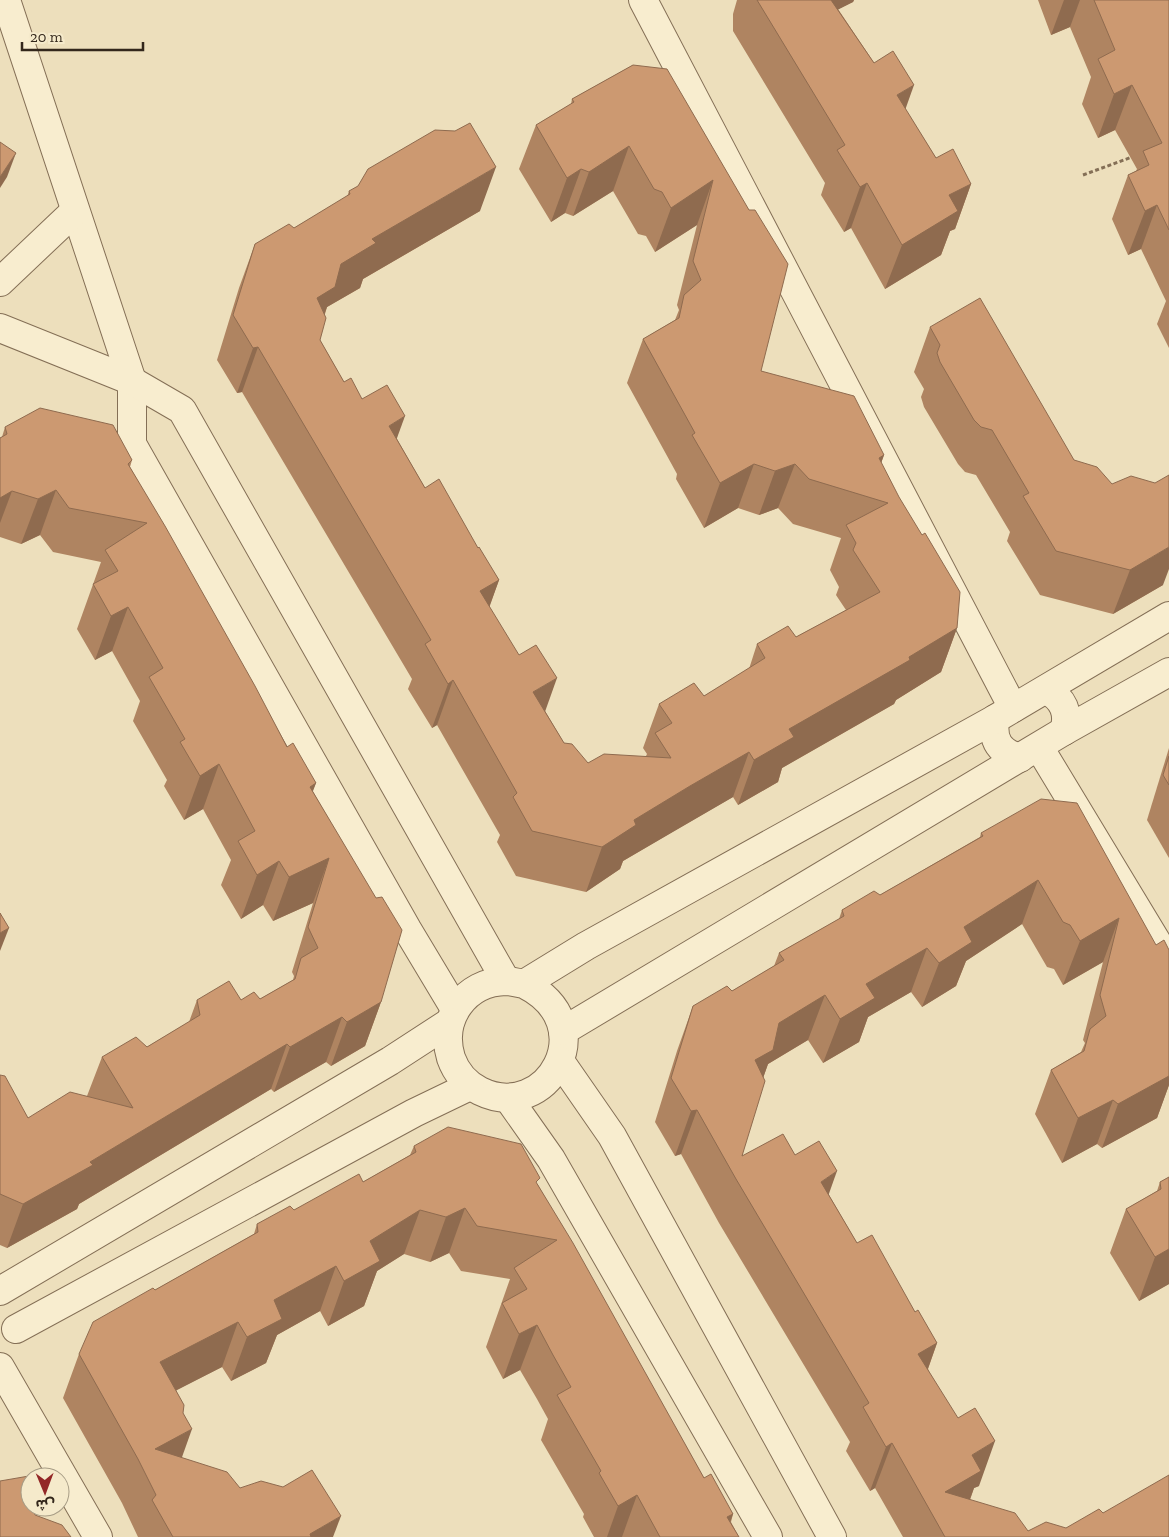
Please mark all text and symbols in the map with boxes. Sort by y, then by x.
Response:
scale bar [22,20,144,52]
text: 20 m [30,28,63,46]
north arrow [20,1467,70,1517]
text: ش [35,1496,55,1513]

